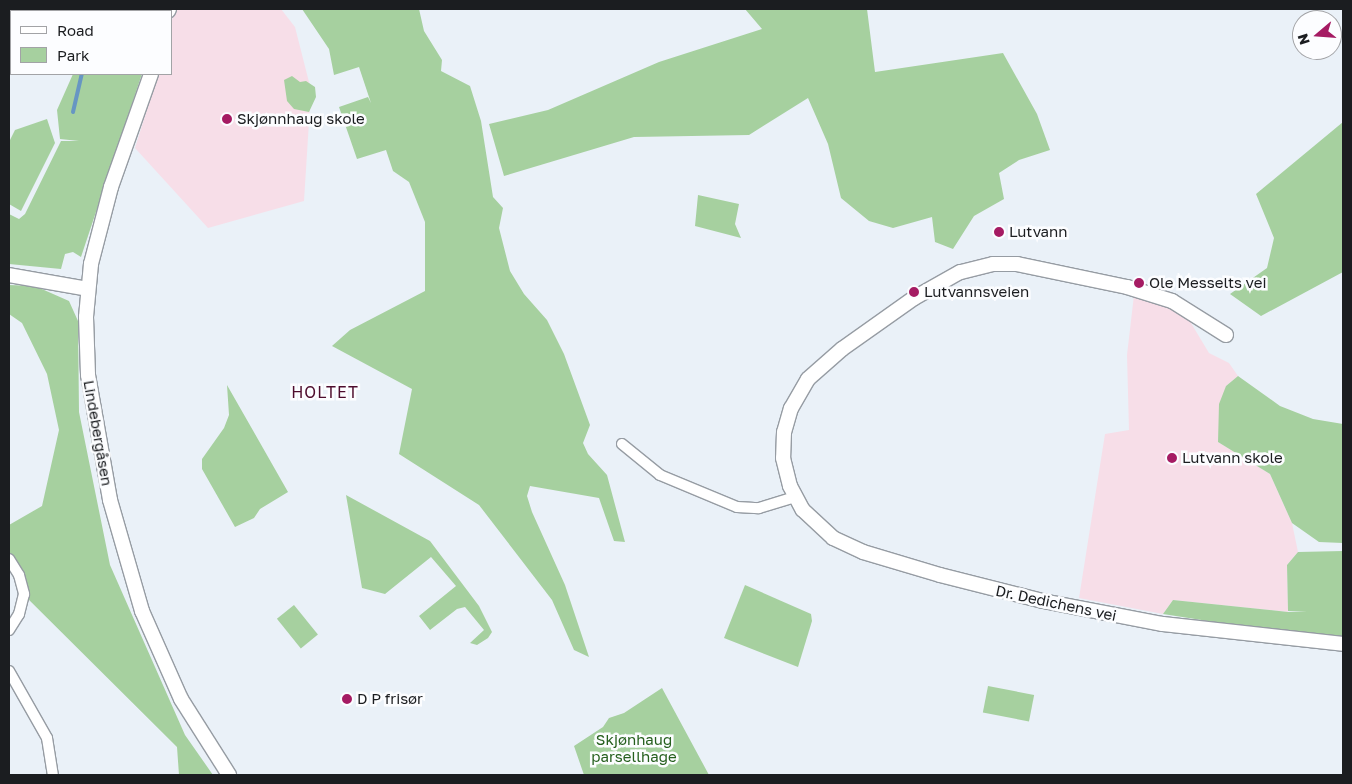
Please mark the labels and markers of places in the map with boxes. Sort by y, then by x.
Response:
place label: Skjønnhaug skole [237,110,365,128]
marker: Skjønnhaug skole [221,113,233,125]
place label: Lutvann [1009,223,1067,241]
marker: Lutvann [993,226,1005,238]
place label: Ole Messelts vei [1149,274,1266,292]
marker: Ole Messelts vei [1133,277,1145,289]
place label: Lutvannsveien [924,283,1029,301]
marker: Lutvannsveien [908,286,920,298]
place label: Lutvann skole [1182,449,1283,467]
marker: Lutvann skole [1166,452,1178,464]
place label: D P frisør [357,690,423,708]
marker: D P frisør [341,693,353,705]

